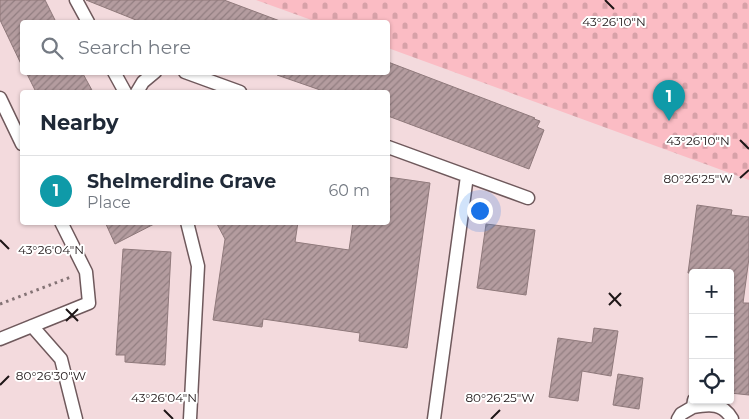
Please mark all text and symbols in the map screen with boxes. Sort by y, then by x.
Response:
text: 43°26'10"N [582,14,646,29]
search box [20,20,390,75]
icon: search [38,34,66,62]
text: Search here [78,36,191,59]
pin: 1 [653,80,685,121]
text: Nearby [40,110,119,135]
text: 43°26'10"N [666,133,730,148]
text: Shelmerdine Grave [87,170,276,193]
text: 80°26'25"W [663,171,733,186]
text: 1 [53,181,59,200]
text: 60 m [328,181,370,200]
text: Place [87,193,131,212]
your location [467,198,493,224]
text: 43°26'04"N [18,242,84,257]
map controls [689,269,734,404]
button: + [689,269,734,314]
button: − [689,314,734,359]
button: locate [689,359,734,404]
text: 80°26'30"W [16,368,86,383]
text: 43°26'04"N [131,390,197,405]
text: 80°26'25"W [465,390,535,405]

